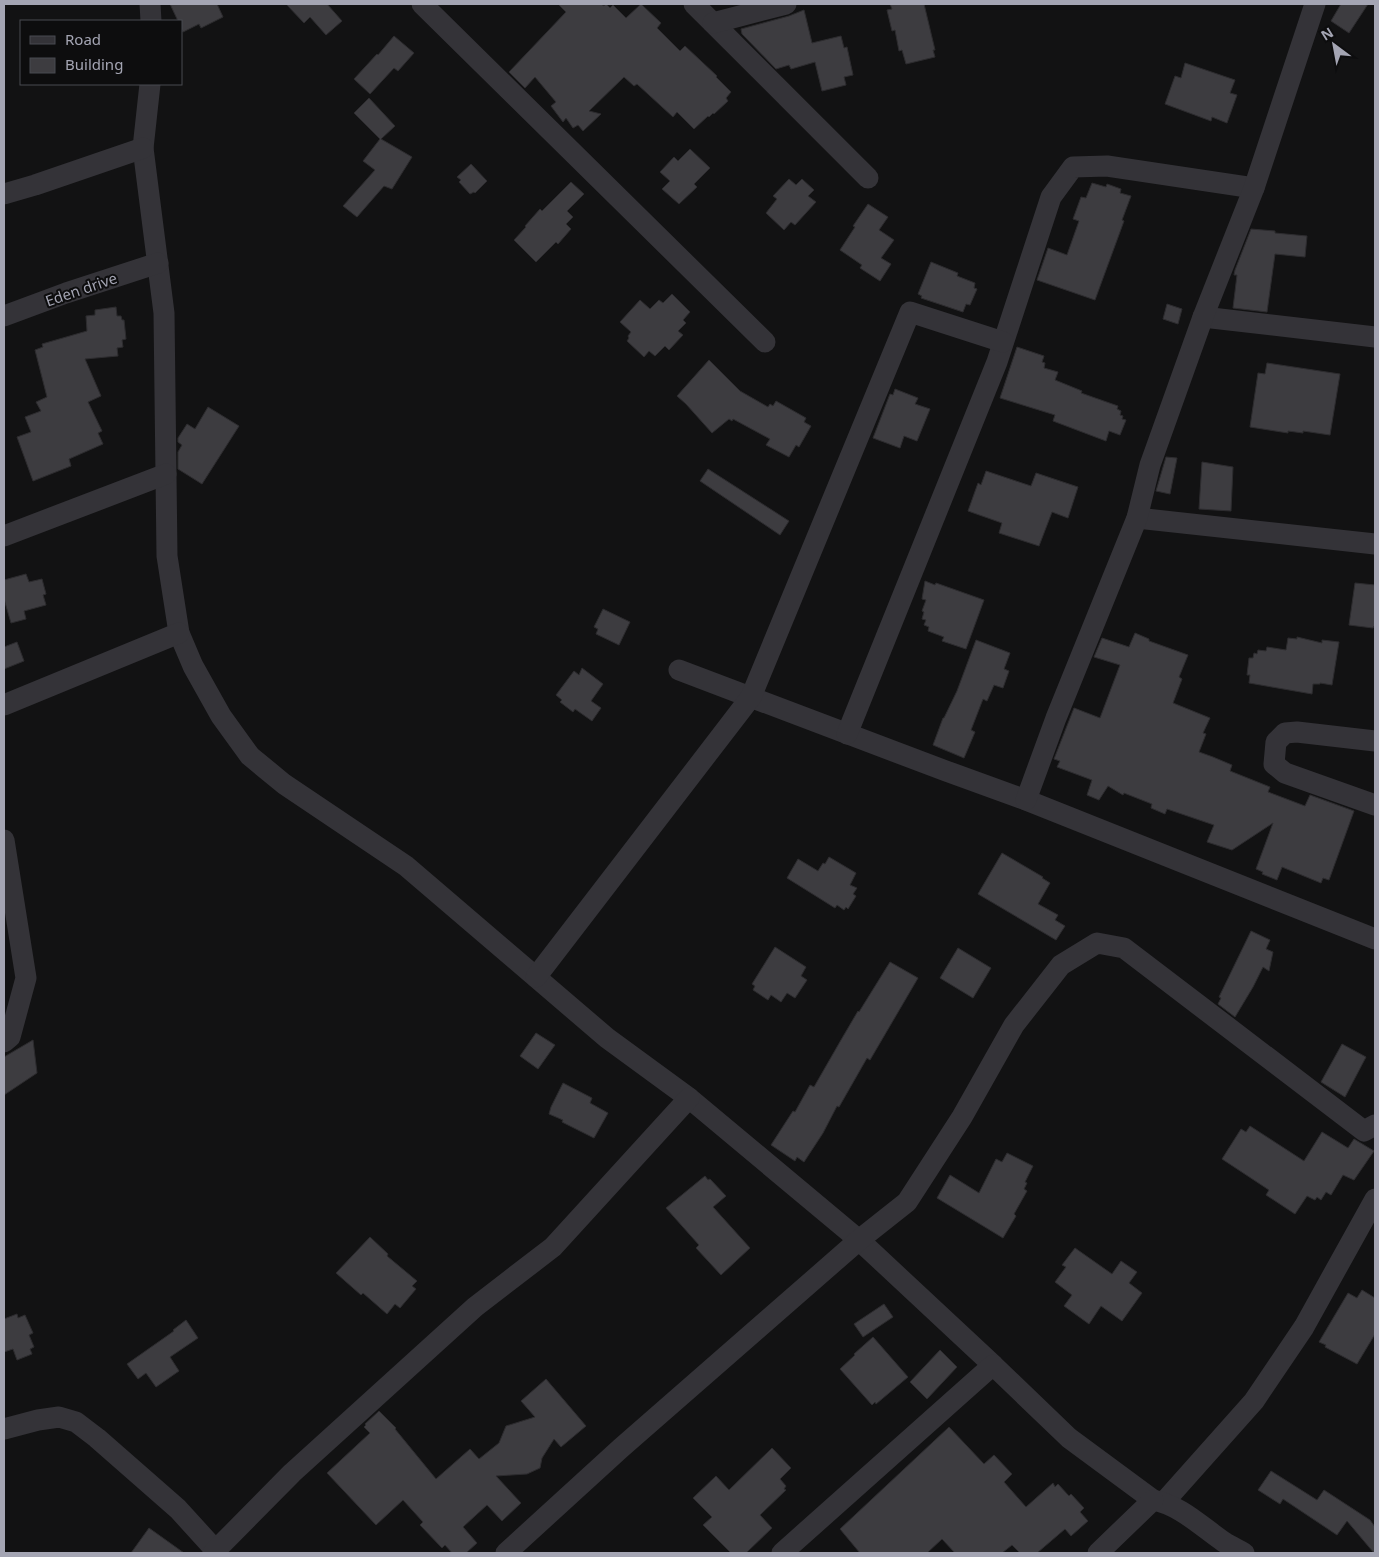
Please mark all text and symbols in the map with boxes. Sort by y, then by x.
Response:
legend [20,20,182,85]
north arrow [1309,20,1359,70]
text: N [1317,22,1337,45]
text: Road [65,29,101,49]
text: Building [65,54,123,74]
street label: Eden drive [42,267,120,311]

